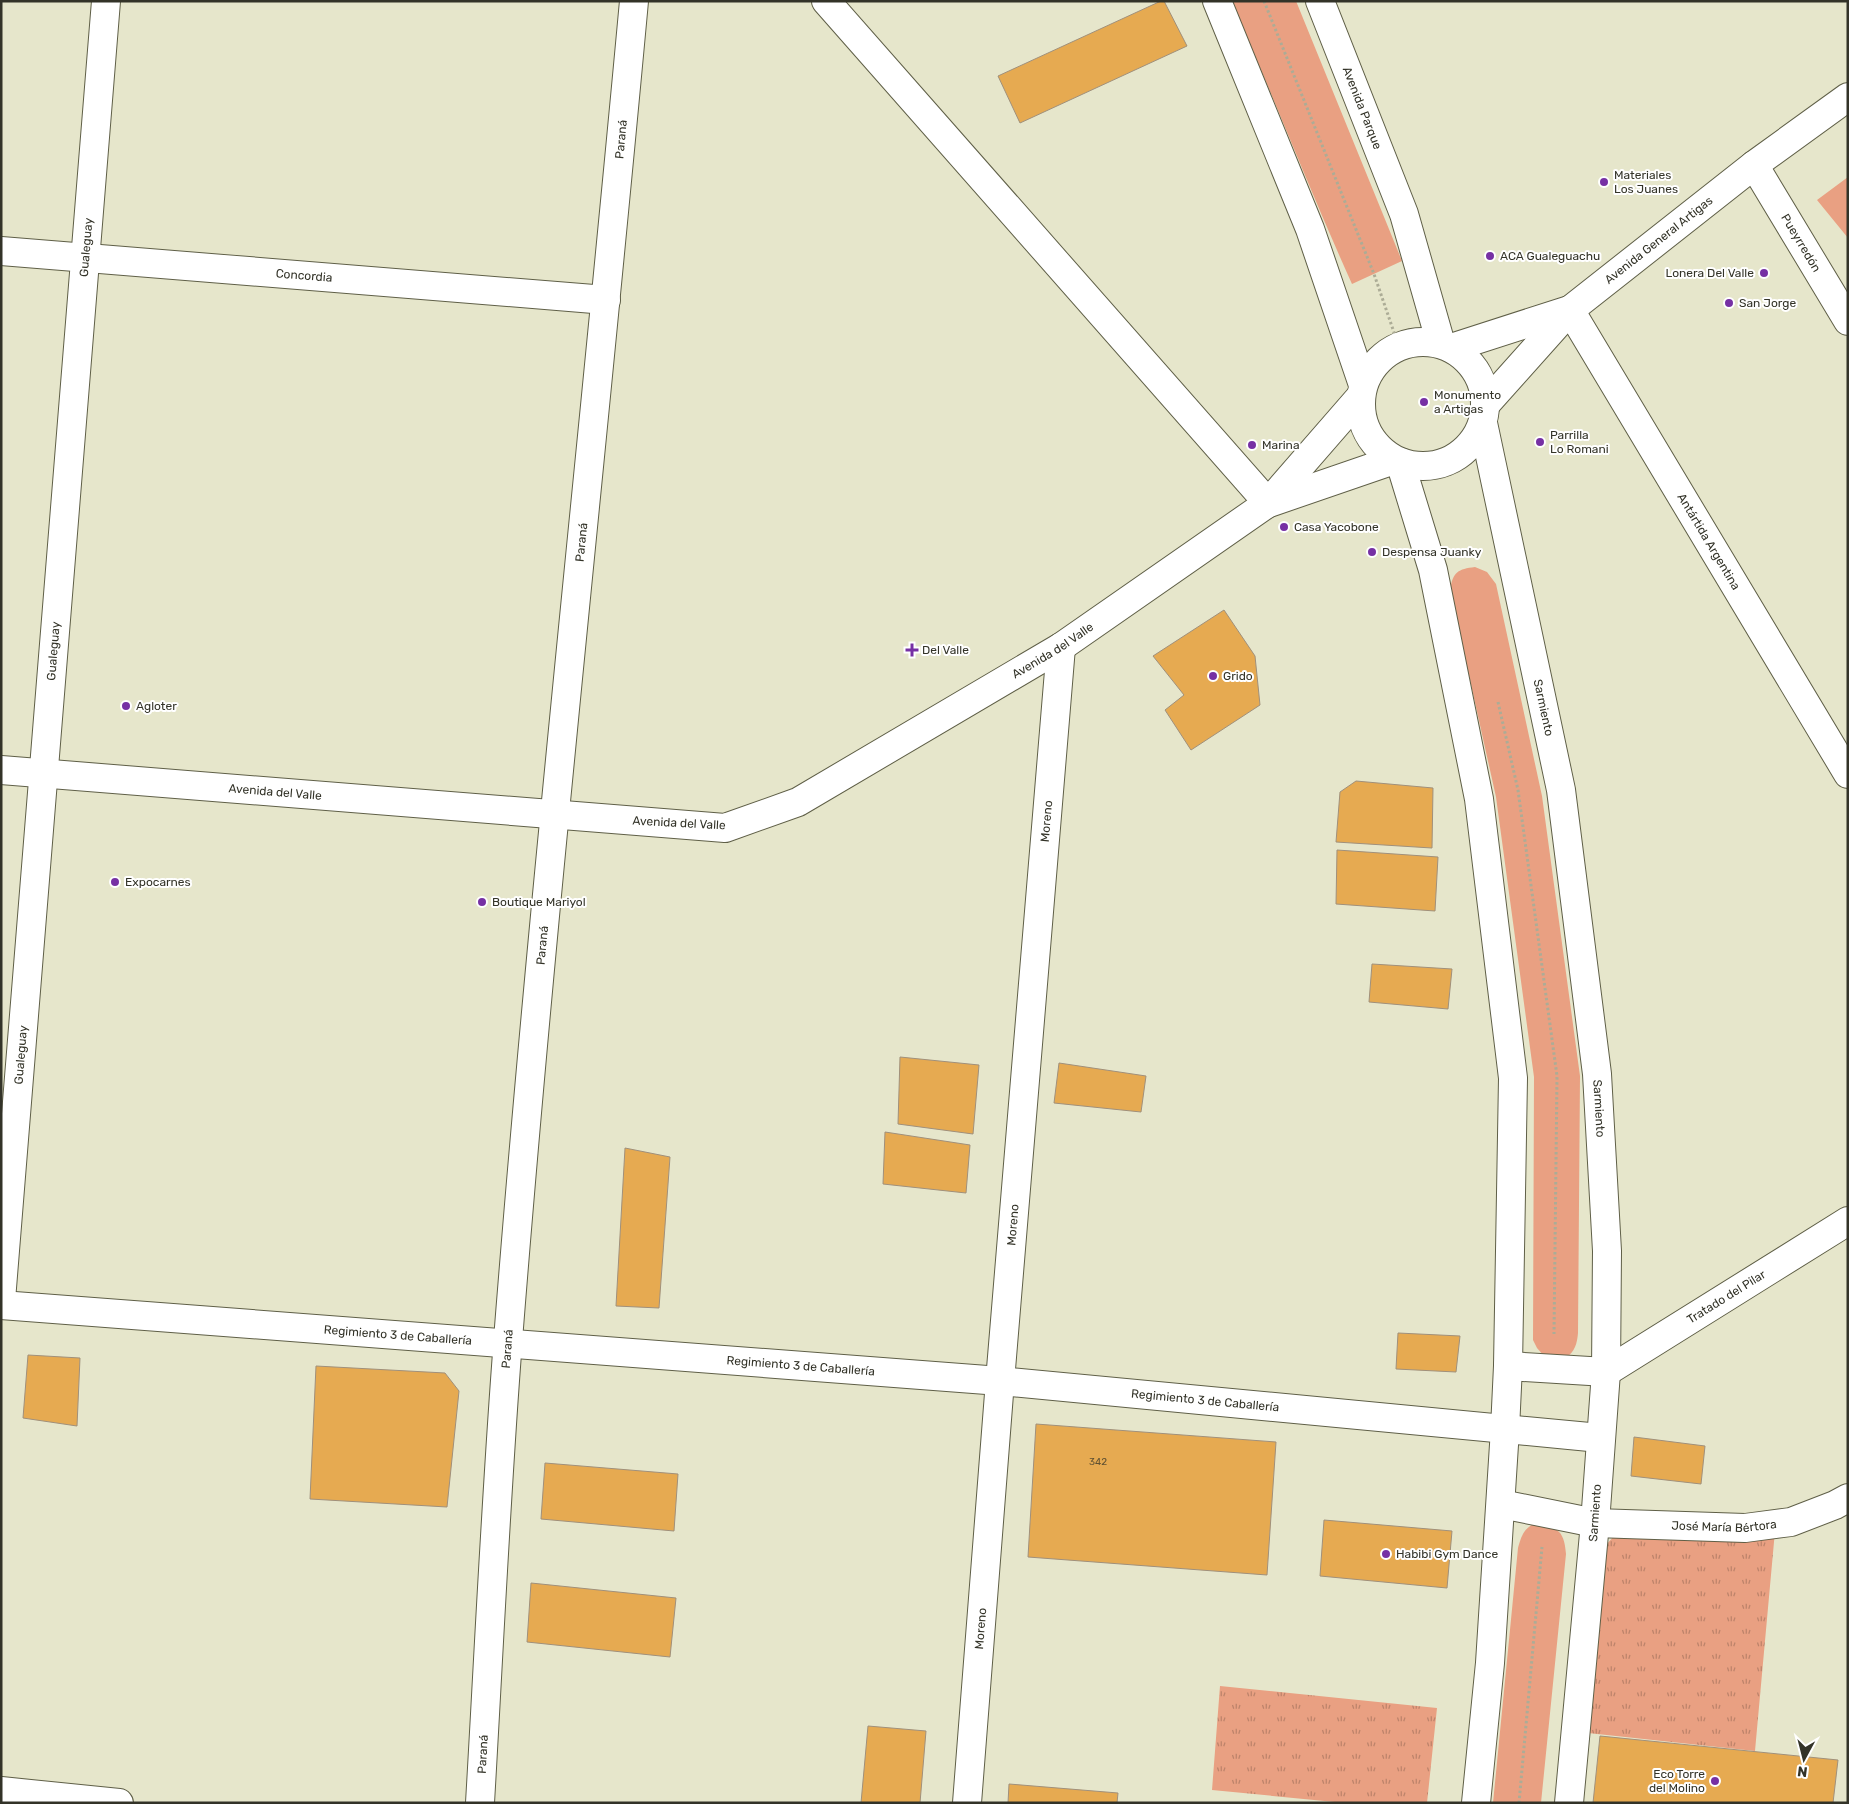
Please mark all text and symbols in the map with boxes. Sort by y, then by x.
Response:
street label: Avenida Parque [1340,65,1385,152]
street label: Paraná [612,119,630,159]
place label: Materiales Los Juanes [1614,168,1678,196]
marker: Materiales Los Juanes [1598,176,1610,188]
street label: Avenida General Artigas [1602,193,1715,287]
street label: Pueyrredón [1778,211,1824,274]
street label: Gualeguay [77,217,95,278]
place label: ACA Gualeguachu [1500,249,1600,263]
marker: ACA Gualeguachu [1484,250,1496,262]
street label: Concordia [275,266,333,285]
place label: Lonera Del Valle [1666,266,1754,280]
marker: Lonera Del Valle [1758,267,1770,279]
place label: San Jorge [1739,296,1796,310]
marker: San Jorge [1723,297,1735,309]
place label: Monumento a Artigas [1434,388,1501,416]
marker: Monumento a Artigas [1418,396,1430,408]
place label: Parrilla Lo Romani [1550,428,1609,456]
marker: Parrilla Lo Romani [1534,436,1546,448]
place label: Marina [1262,438,1300,452]
marker: Marina [1246,439,1258,451]
street label: Antártida Argentina [1674,491,1743,592]
place label: Casa Yacobone [1294,520,1379,534]
marker: Casa Yacobone [1278,521,1290,533]
street label: Paraná [573,522,590,562]
place label: Despensa Juanky [1382,545,1482,559]
marker: Despensa Juanky [1366,546,1378,558]
street label: Avenida del Valle [1009,620,1096,681]
street label: Gualeguay [44,621,63,681]
place label: Del Valle [922,643,969,657]
marker: Del Valle [906,644,918,656]
place label: Grido [1223,669,1253,683]
marker: Grido [1207,670,1219,682]
street label: Sarmiento [1531,678,1556,737]
place label: Agloter [136,699,177,713]
marker: Agloter [120,700,132,712]
street label: Avenida del Valle [228,781,323,803]
street label: Moreno [1038,800,1055,843]
street label: Avenida del Valle [632,814,726,832]
place label: Expocarnes [125,875,191,889]
marker: Expocarnes [109,876,121,888]
place label: Boutique Mariyol [492,895,586,909]
marker: Boutique Mariyol [476,896,488,908]
street label: Paraná [533,925,551,966]
street label: Gualeguay [11,1024,30,1085]
street label: Sarmiento [1590,1079,1608,1138]
street label: Moreno [1004,1203,1022,1246]
street label: Tratado del Pilar [1685,1267,1768,1327]
street label: Regimiento 3 de Caballería [323,1323,473,1348]
street label: Paraná [499,1329,516,1369]
street label: Regimiento 3 de Caballería [726,1353,875,1378]
street label: Regimiento 3 de Caballería [1131,1386,1280,1414]
house number: 342 [1089,1456,1107,1468]
street label: Sarmiento [1586,1484,1604,1542]
street label: José María Bértora [1671,1517,1777,1535]
place label: Habibi Gym Dance [1396,1547,1498,1561]
marker: Habibi Gym Dance [1380,1548,1392,1560]
street label: Moreno [972,1607,989,1650]
street label: Paraná [475,1734,491,1774]
north arrow [1779,1734,1829,1784]
text: N [1796,1762,1809,1780]
place label: Eco Torre del Molino [1649,1767,1705,1795]
marker: Eco Torre del Molino [1709,1775,1721,1787]

